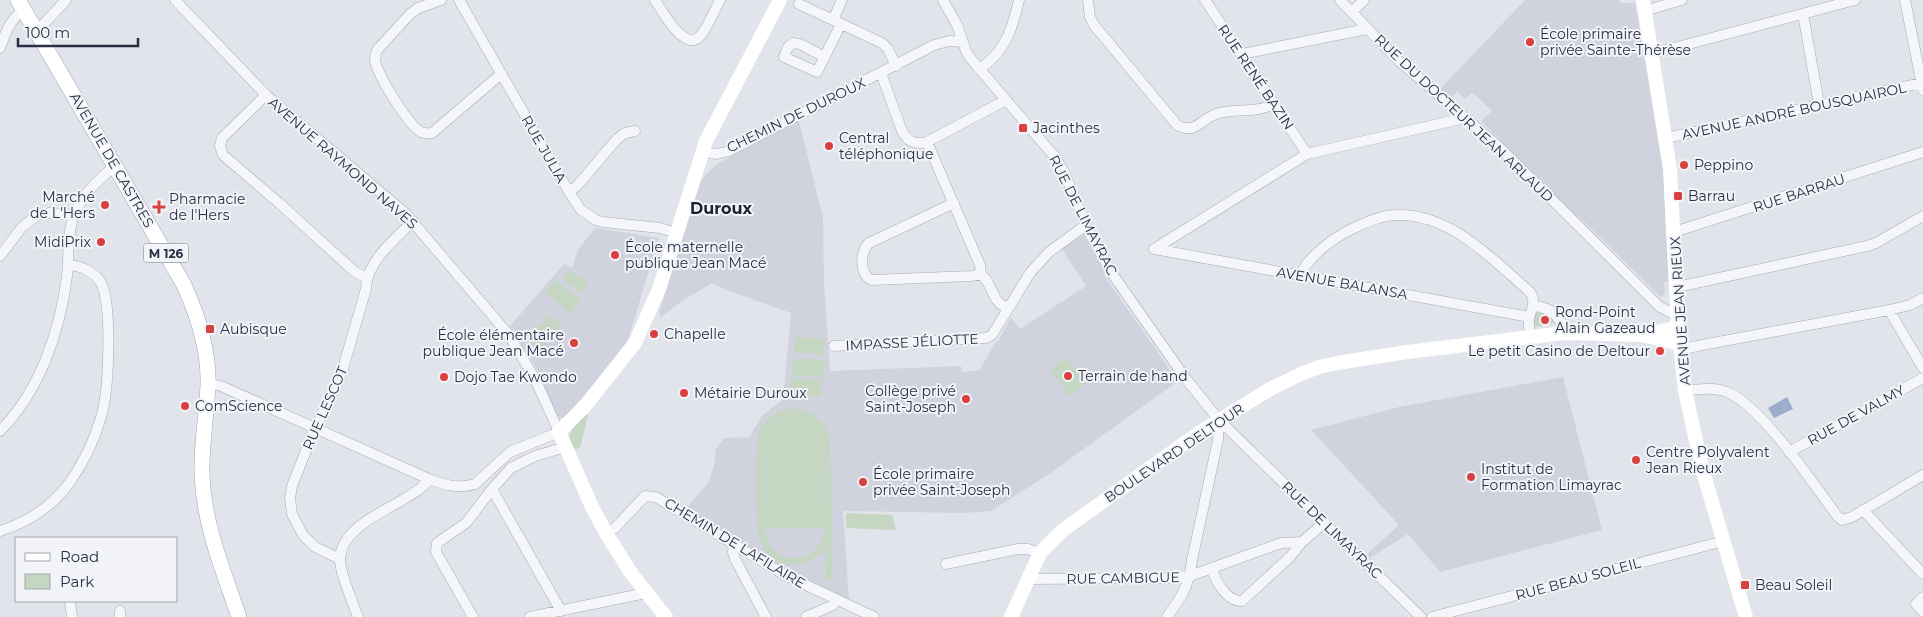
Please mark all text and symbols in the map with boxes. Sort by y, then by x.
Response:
scale bar [18,15,138,47]
street label: RUE RENÉ BAZIN [1214,21,1298,133]
text: 100 m [25,23,70,42]
place label: École primaire privée Sainte-Thérèse [1540,25,1691,59]
street label: RUE DU DOCTEUR JEAN ARLAUD [1371,30,1557,206]
marker: École primaire privée Sainte-Thérèse [1524,36,1536,48]
street label: CHEMIN DE DUROUX [723,73,869,157]
street label: AVENUE ANDRÉ BOUSQUAIROL [1680,78,1909,144]
street label: AVENUE DE CASTRES [66,89,158,231]
street label: AVENUE RAYMOND NAVES [265,93,421,233]
street label: RUE JULIA [517,112,571,187]
place label: Jacinthes [1032,119,1100,137]
marker: Jacinthes [1017,122,1029,134]
place label: Central téléphonique [839,129,933,163]
marker: Central téléphonique [823,140,835,152]
street label: RUE DE LIMAYRAC [1045,152,1121,278]
place label: Peppino [1694,156,1754,174]
marker: Peppino [1678,159,1690,171]
street label: RUE BARRAU [1751,170,1847,216]
place label: Barrau [1688,187,1735,205]
place label: Marché de L'Hers [30,188,95,222]
place label: Pharmacie de l'Hers [169,190,245,224]
marker: Barrau [1672,190,1684,202]
marker: Marché de L'Hers [99,199,111,211]
district label: Duroux [690,199,752,218]
marker: Pharmacie de l'Hers [153,201,165,213]
place label: MidiPrix [34,233,92,251]
marker: MidiPrix [95,236,107,248]
street label: AVENUE JEAN RIEUX [1666,236,1694,386]
place label: École maternelle publique Jean Macé [625,238,766,272]
road number: M 126 [144,244,188,262]
marker: École maternelle publique Jean Macé [609,249,621,261]
street label: AVENUE BALANSA [1275,263,1410,304]
place label: Rond-Point Alain Gazeaud [1555,303,1655,337]
marker: Rond-Point Alain Gazeaud [1539,314,1551,326]
place label: Aubisque [220,320,287,338]
marker: Aubisque [204,323,216,335]
place label: Chapelle [664,325,726,343]
place label: École élémentaire publique Jean Macé [423,326,564,360]
marker: Chapelle [648,328,660,340]
street label: IMPASSE JÉLIOTTE [845,330,979,354]
marker: École élémentaire publique Jean Macé [568,337,580,349]
place label: Le petit Casino de Deltour [1468,342,1650,360]
marker: Le petit Casino de Deltour [1654,345,1666,357]
street label: RUE LESCOT [299,363,351,453]
place label: Terrain de hand [1078,367,1188,385]
place label: Dojo Tae Kwondo [454,368,577,386]
marker: Terrain de hand [1062,370,1074,382]
marker: Dojo Tae Kwondo [438,371,450,383]
street label: RUE DE VALMY [1804,381,1908,449]
place label: Collège privé Saint-Joseph [865,382,956,416]
place label: Métairie Duroux [694,384,807,402]
marker: Métairie Duroux [678,387,690,399]
marker: Collège privé Saint-Joseph [960,393,972,405]
place label: ComScience [195,397,283,415]
marker: ComScience [179,400,191,412]
street label: BOULEVARD DELTOUR [1101,400,1247,506]
place label: Centre Polyvalent Jean Rieux [1645,443,1770,477]
marker: Centre Polyvalent Jean Rieux [1630,454,1642,466]
place label: Institut de Formation Limayrac [1481,460,1622,494]
place label: École primaire privée Saint-Joseph [873,465,1010,499]
marker: Institut de Formation Limayrac [1465,471,1477,483]
marker: École primaire privée Saint-Joseph [857,476,869,488]
street label: RUE DE LIMAYRAC [1278,477,1386,583]
street label: CHEMIN DE LAFILAIRE [661,494,809,592]
legend [15,537,178,602]
text: Road [60,547,99,566]
street label: RUE BEAU SOLEIL [1513,553,1643,604]
street label: RUE CAMBIGUE [1066,568,1180,588]
text: Park [60,572,94,591]
place label: Beau Soleil [1755,576,1832,594]
marker: Beau Soleil [1739,579,1751,591]

